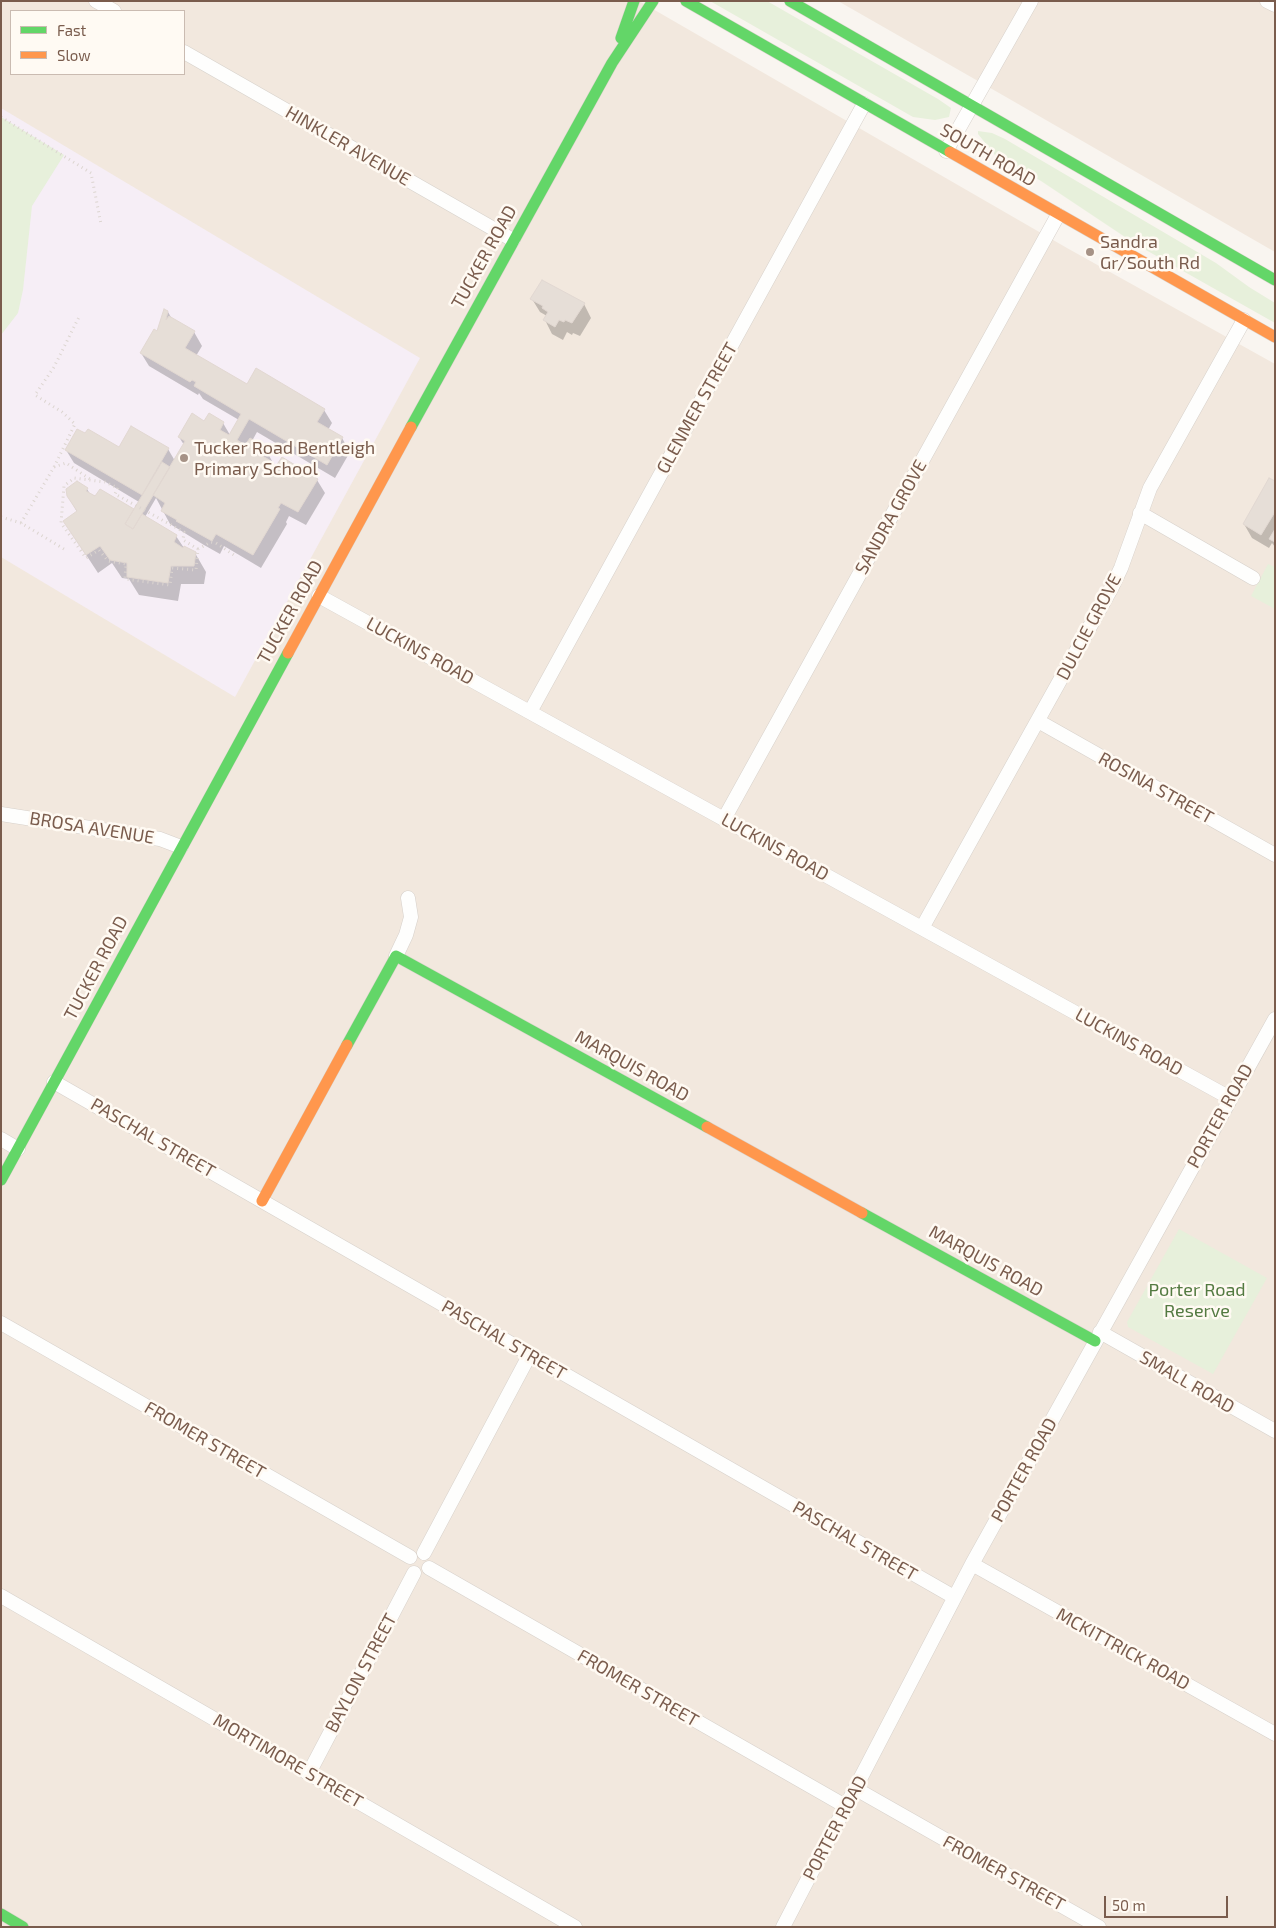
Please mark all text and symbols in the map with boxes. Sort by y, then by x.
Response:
legend [10,10,185,75]
text: Fast [57,21,86,39]
text: Slow [57,46,91,64]
street label: HINKLER AVENUE [282,101,414,191]
street label: SOUTH ROAD [936,119,1040,191]
street label: TUCKER ROAD [447,202,521,312]
place label: Sandra Gr/South Rd [1100,231,1200,274]
marker: Sandra Gr/South Rd [1084,246,1096,258]
street label: GLENMER STREET [652,339,742,477]
place label: Tucker Road Bentleigh Primary School [194,437,375,479]
marker: Tucker Road Bentleigh Primary School [178,452,190,464]
street label: SANDRA GROVE [851,456,931,578]
street label: TUCKER ROAD [253,557,327,667]
street label: DULCIE GROVE [1052,570,1126,684]
street label: LUCKINS ROAD [362,613,478,689]
street label: ROSINA STREET [1095,747,1217,829]
street label: BROSA AVENUE [28,807,156,849]
street label: LUCKINS ROAD [717,809,833,885]
street label: TUCKER ROAD [60,912,132,1024]
street label: LUCKINS ROAD [1071,1004,1187,1080]
street label: MARQUIS ROAD [571,1026,693,1106]
street label: PORTER ROAD [1183,1060,1257,1172]
street label: PASCHAL STREET [87,1094,219,1182]
street label: MARQUIS ROAD [925,1221,1047,1301]
park label: Porter Road Reserve [1148,1279,1246,1322]
street label: PASCHAL STREET [438,1296,570,1384]
street label: SMALL ROAD [1136,1346,1238,1418]
street label: FROMER STREET [141,1397,269,1483]
street label: PORTER ROAD [987,1414,1061,1526]
street label: PASCHAL STREET [789,1497,921,1585]
street label: MCKITTRICK ROAD [1052,1603,1194,1695]
street label: BAYLON STREET [321,1610,401,1736]
street label: FROMER STREET [574,1645,702,1731]
street label: MORTIMORE STREET [209,1709,367,1813]
street label: PORTER ROAD [798,1772,872,1884]
street label: FROMER STREET [939,1831,1069,1915]
scale bar [1106,1886,1230,1918]
text: 50 m [1112,1896,1146,1914]

